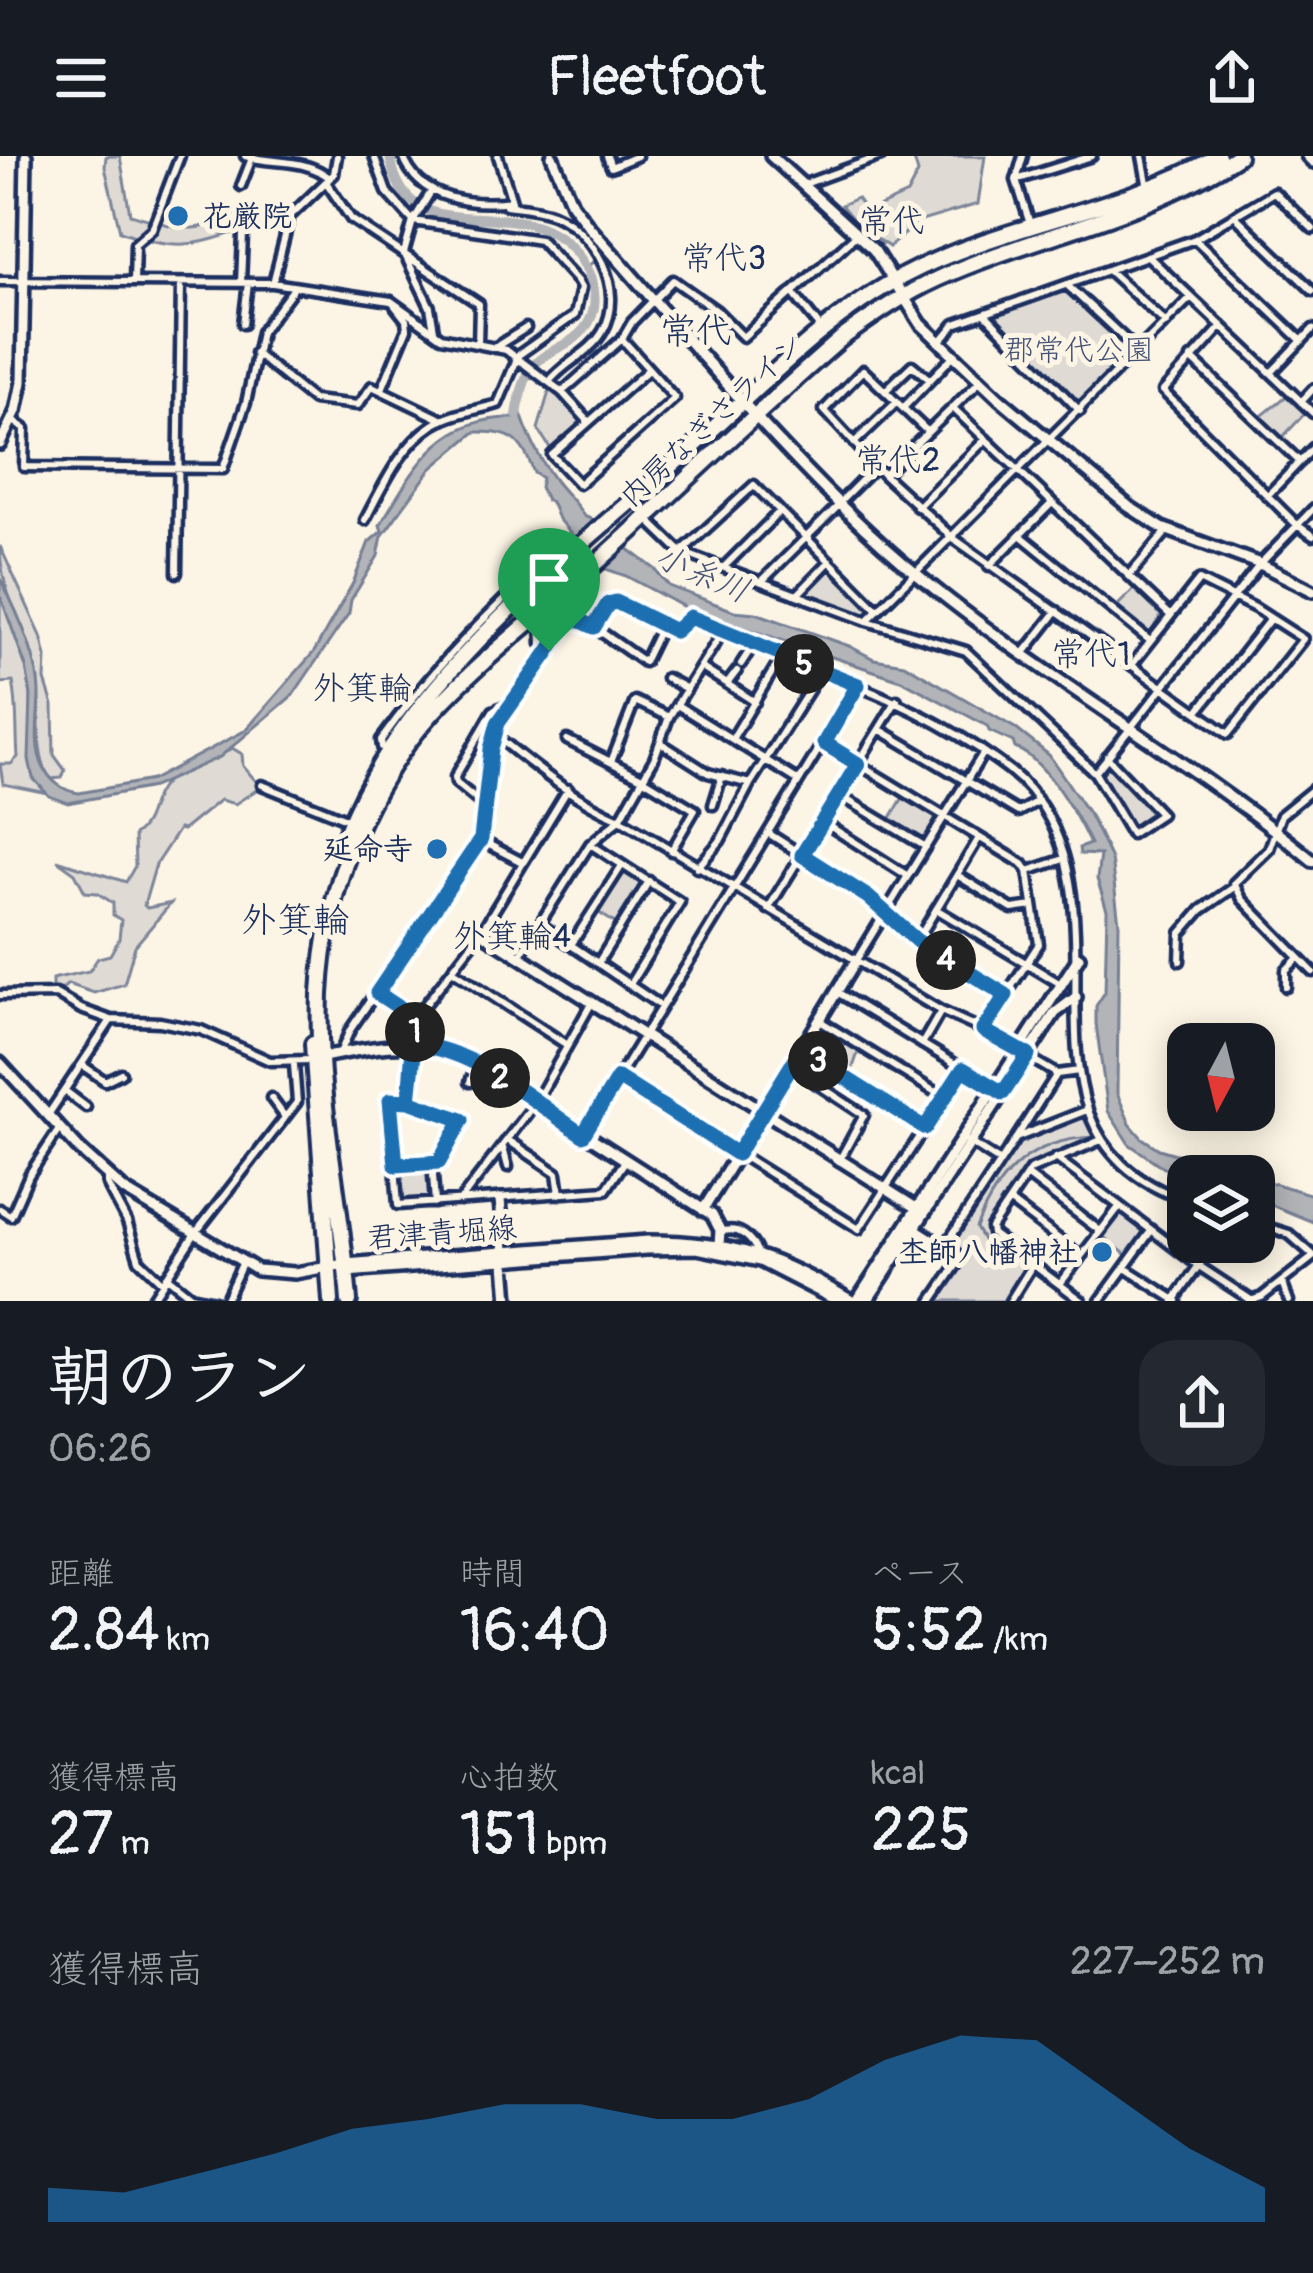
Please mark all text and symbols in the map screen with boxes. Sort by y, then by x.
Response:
text: Fleetfoot [547,44,766,112]
icon: menu [48,45,114,111]
icon: share [1199,45,1265,111]
place label: 花厳院 [202,198,292,235]
district label: 常代 [859,201,925,242]
marker: 花厳院 [165,203,191,229]
district label: 常代3 [682,238,766,279]
district label: 常代 [660,309,732,354]
street label: 内房なぎさライン [612,325,812,515]
park label: 郡常代公園 [1004,332,1154,369]
district label: 常代2 [856,440,940,481]
pin [498,528,600,651]
water label: 小糸川 [648,536,756,612]
icon: arrive [516,546,582,612]
pin: 5 [774,634,834,694]
district label: 常代1 [1052,634,1130,675]
text: 5 [795,643,813,684]
district label: 外箕輪 [313,668,412,709]
place label: 延命寺 [323,831,413,868]
marker: 延命寺 [424,836,450,862]
district label: 外箕輪 [241,898,349,943]
district label: 外箕輪4 [453,916,571,957]
pin: 4 [916,930,976,990]
text: 4 [936,939,956,980]
pin: 1 [385,1002,445,1062]
text: 1 [409,1011,421,1052]
north arrow [1167,1023,1275,1131]
map controls [1167,1023,1275,1263]
pin: 3 [788,1031,848,1091]
text: 3 [809,1040,827,1081]
pin: 2 [470,1048,530,1108]
text: 2 [491,1057,509,1098]
button: layers [1167,1155,1275,1263]
street label: 君津青堀線 [366,1209,518,1257]
place label: 杢師八幡神社 [898,1234,1078,1271]
marker: 杢師八幡神社 [1089,1239,1115,1265]
text: 朝のラン [48,1337,312,1420]
button: share [1139,1340,1265,1466]
text: 06:26 [48,1424,152,1473]
text: 距離 [48,1553,114,1594]
text: 時間 [460,1553,526,1594]
text: ペース [871,1553,968,1594]
text: 2.84 [48,1594,160,1669]
text: 16:40 [460,1594,610,1669]
text: 5:52 [871,1594,986,1669]
text: km [160,1619,210,1660]
text: /km [986,1619,1048,1660]
text: kcal [871,1753,925,1794]
text: 獲得標高 [48,1757,180,1798]
text: 心拍数 [460,1757,559,1798]
text: 225 [871,1794,971,1869]
text: 27 [48,1798,113,1873]
text: 151 [460,1798,539,1873]
text: m [113,1823,150,1864]
text: bpm [539,1823,607,1864]
text: 227–252 m [1070,1937,1265,1986]
text: 獲得標高 [48,1945,204,1994]

